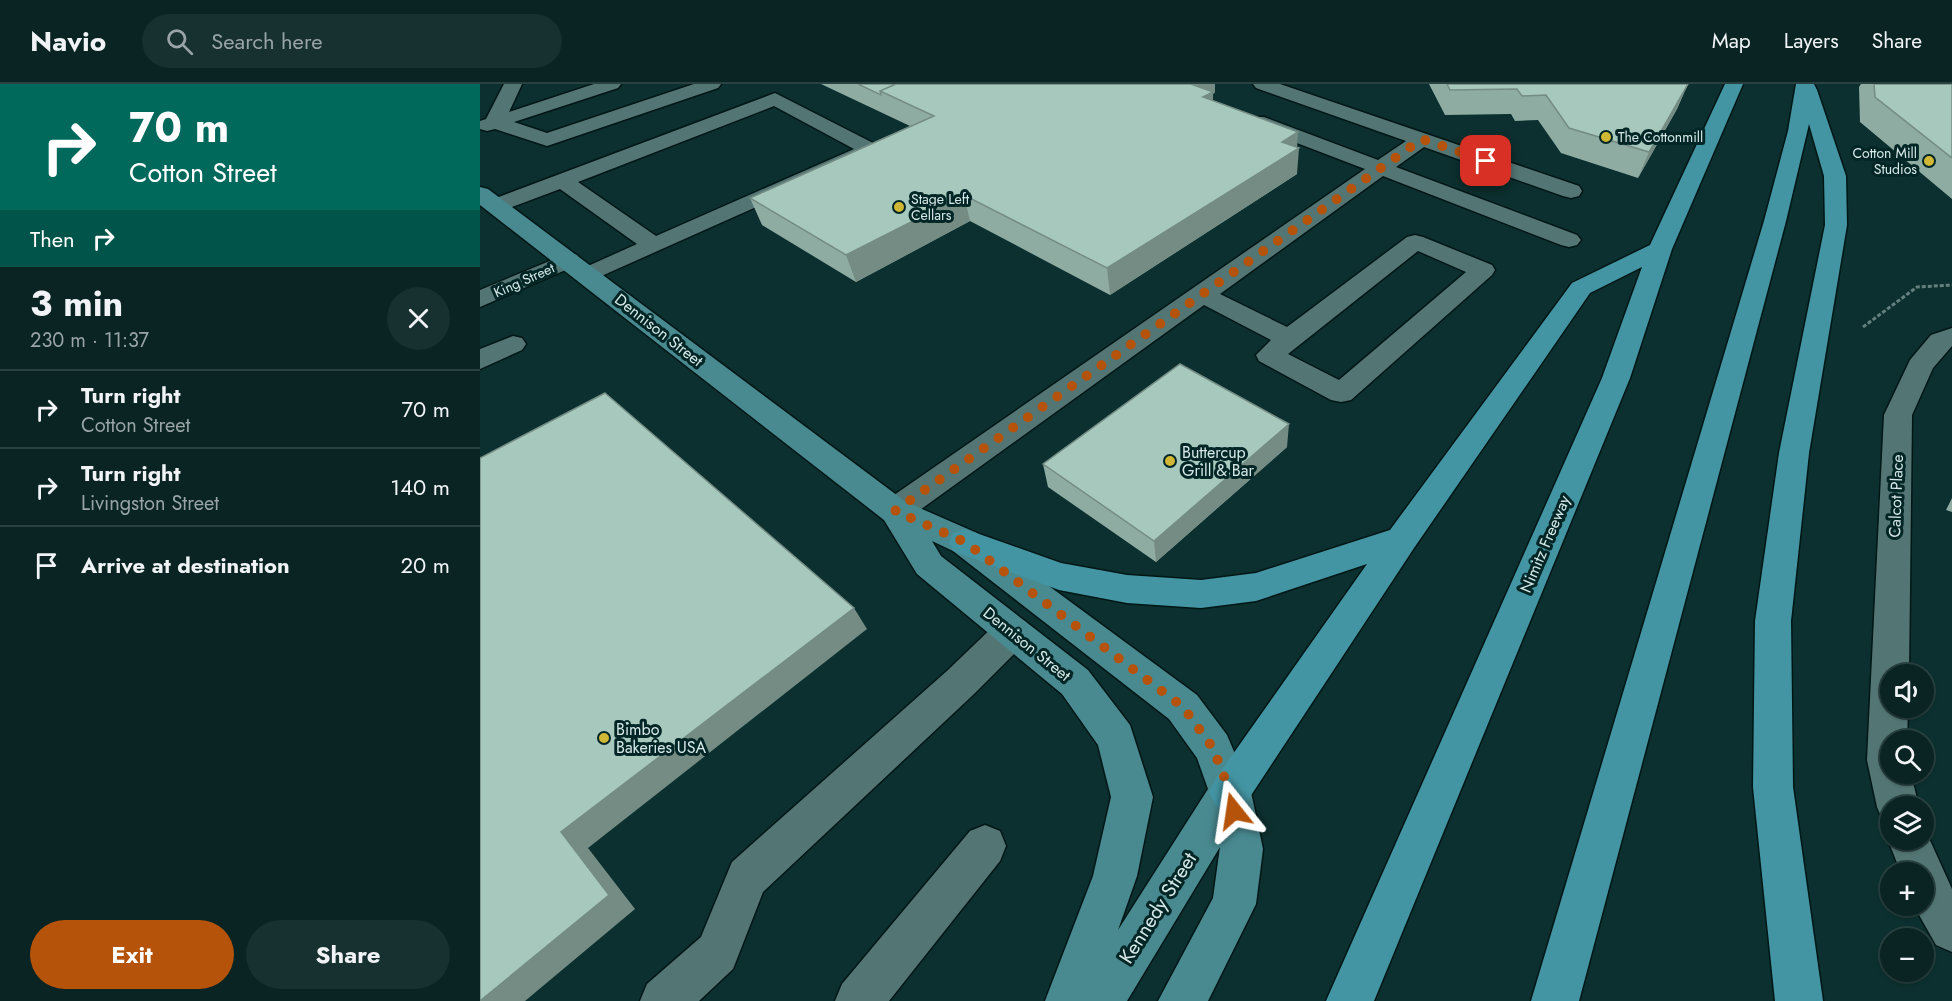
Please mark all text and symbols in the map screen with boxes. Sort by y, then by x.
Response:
search box [142,14,562,68]
text: Navio [30,21,106,62]
icon: search [163,25,196,58]
text: Search here [211,25,322,57]
text: Map [1712,26,1751,56]
text: Layers [1784,26,1839,56]
text: Share [1872,26,1922,56]
text: 70 m [129,97,229,158]
icon: right [30,108,108,186]
place label: The Cottonmill [1618,127,1703,147]
marker: The Cottonmill [1599,130,1613,144]
pin [1460,135,1511,186]
place label: Cotton Mill Studios [1852,143,1917,179]
icon: arrive [1469,144,1502,177]
text: Cotton Street [129,153,277,192]
marker: Cotton Mill Studios [1922,154,1936,168]
place label: Stage Left Cellars [911,189,970,225]
marker: Stage Left Cellars [892,200,906,214]
icon: right [87,222,120,255]
text: Then [30,223,75,255]
street label: King Street [490,257,558,302]
text: 3 min [30,277,123,329]
button: close [387,287,450,350]
street label: Dennison Street [610,288,708,372]
text: 230 m · 11:37 [30,326,149,355]
text: Turn right [81,379,181,411]
icon: right [30,393,63,426]
text: 70 m [401,393,450,425]
text: Cotton Street [81,411,190,440]
place label: Buttercup Grill & Bar [1182,441,1254,482]
marker: Buttercup Grill & Bar [1163,454,1177,468]
street label: Calcot Place [1883,454,1909,538]
text: Turn right [81,457,181,489]
icon: right [30,471,63,504]
text: 140 m [390,471,450,503]
text: Livingston Street [81,489,219,518]
street label: Nimitz Freeway [1514,491,1576,596]
icon: arrive [30,549,63,582]
text: Arrive at destination [81,549,290,581]
text: 20 m [401,549,450,581]
street label: Dennison Street [978,602,1076,687]
map controls [1880,664,1934,982]
button: sound [1880,664,1934,718]
place label: Bimbo Bakeries USA [616,718,707,759]
button: search [1880,730,1934,784]
marker: Bimbo Bakeries USA [597,731,611,745]
position arrow [1202,779,1266,843]
button: layers [1880,796,1934,850]
street label: Kennedy Street [1112,847,1204,969]
button: + [1880,862,1934,916]
button: Exit [30,920,234,989]
button: Share [246,920,450,989]
button: − [1880,928,1934,982]

